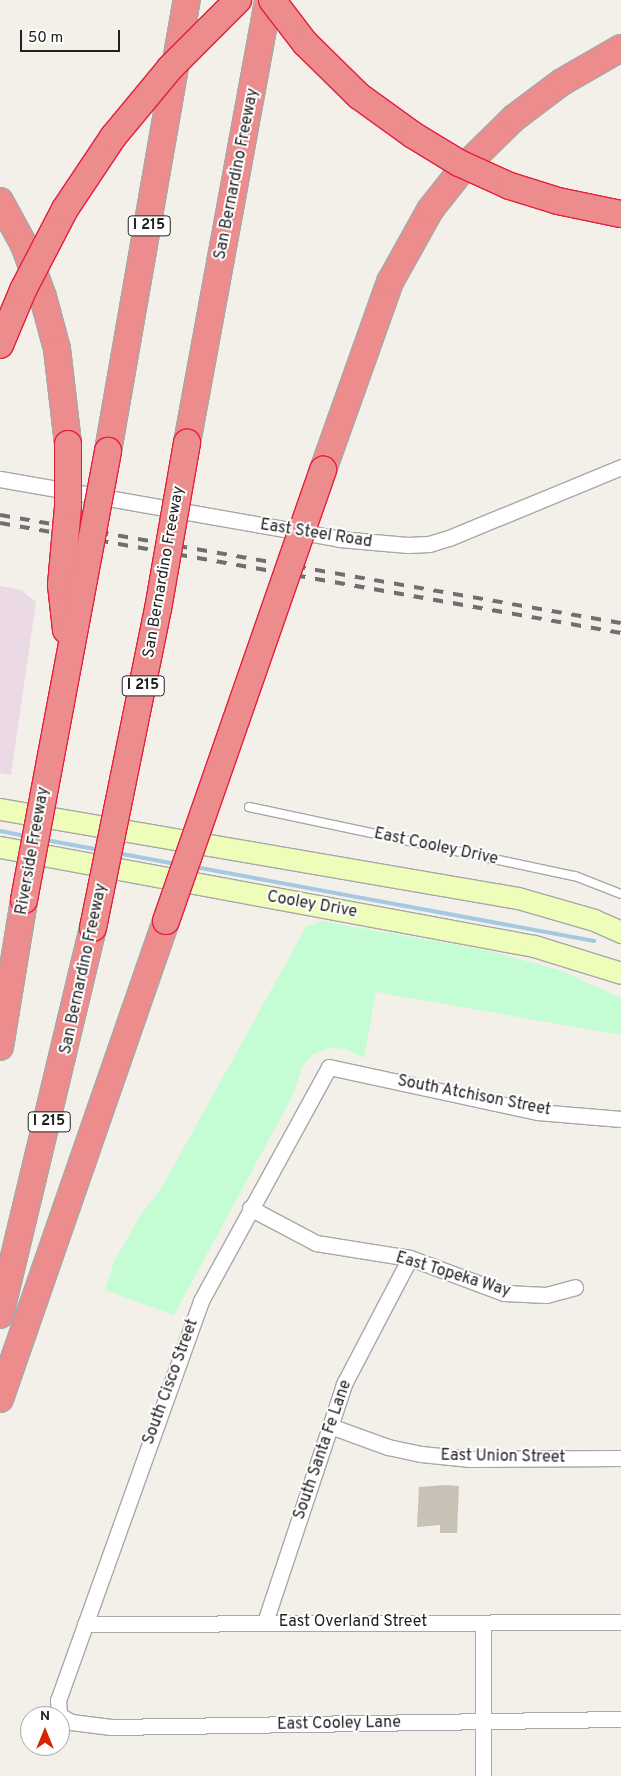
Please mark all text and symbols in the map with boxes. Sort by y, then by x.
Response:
scale bar [22,20,122,52]
text: 50 m [28,29,63,48]
street label: San Bernardino Freeway [211,87,263,261]
road number: I 215 [126,214,172,238]
street label: San Bernardino Freeway [139,485,189,659]
street label: East Steel Road [259,516,373,552]
road number: I 215 [120,674,166,698]
street label: Riverside Freeway [12,785,54,917]
street label: East Cooley Drive [372,824,500,870]
street label: San Bernardino Freeway [57,882,111,1056]
street label: Cooley Drive [265,888,359,922]
street label: South Atchison Street [395,1072,553,1120]
road number: I 215 [27,1110,72,1134]
street label: East Topeka Way [393,1248,513,1302]
street label: South Cisco Street [139,1317,203,1447]
street label: South Santa Fe Lane [290,1378,356,1522]
street label: East Union Street [440,1446,566,1468]
street label: East Overland Street [279,1612,427,1632]
north arrow [20,1706,70,1756]
text: N [40,1708,50,1725]
street label: East Cooley Lane [277,1713,401,1735]

